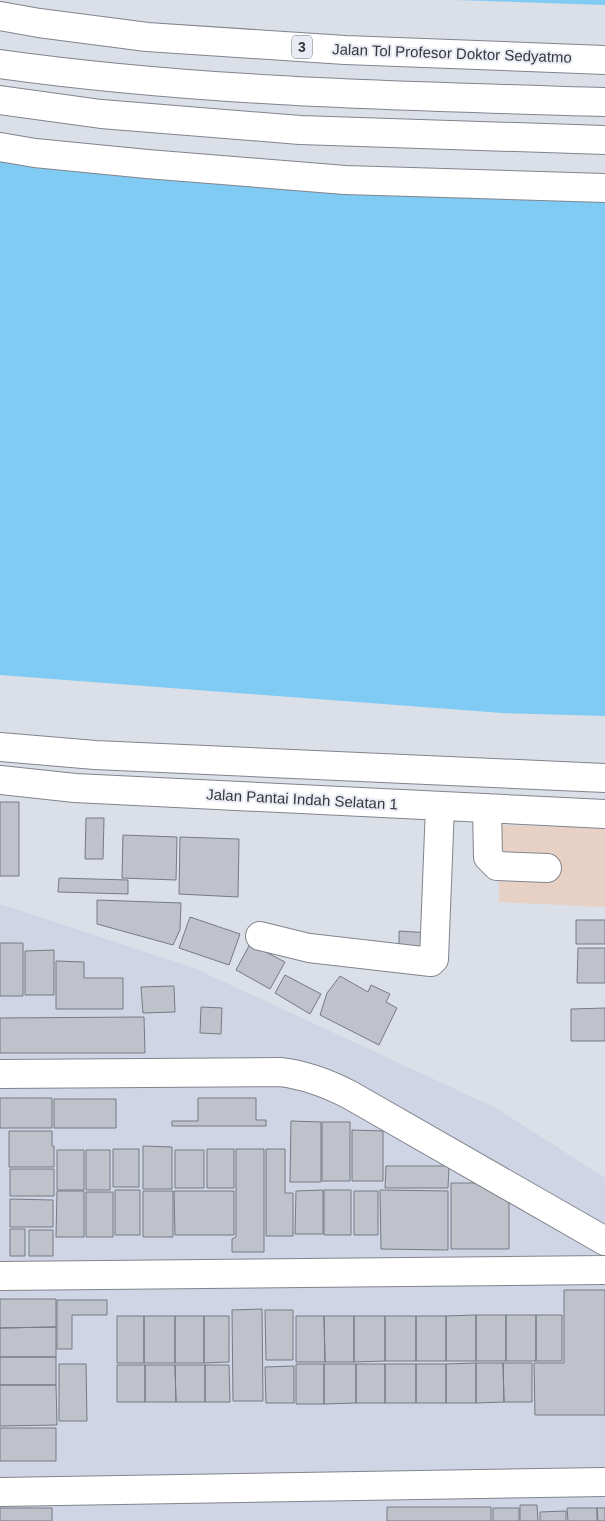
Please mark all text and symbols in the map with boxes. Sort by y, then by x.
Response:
road number: 3 [292,36,312,58]
street label: Jalan Tol Profesor Doktor Sedyatmo [332,40,572,66]
street label: Jalan Pantai Indah Selatan 1 [206,785,398,813]

